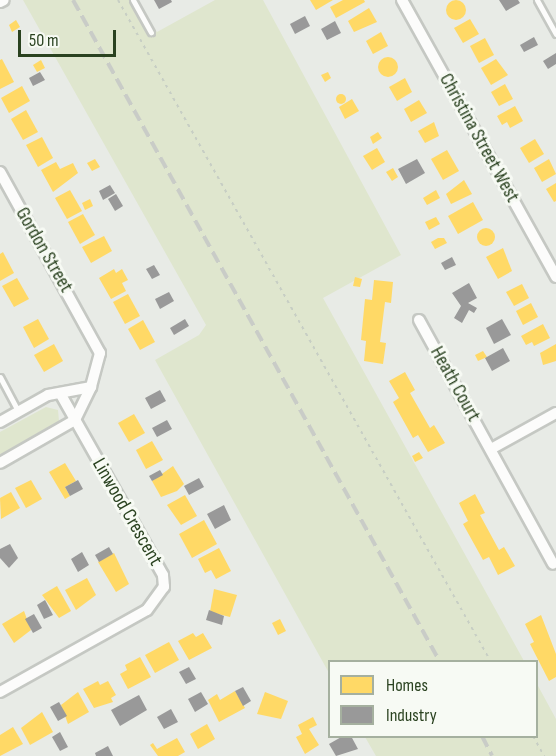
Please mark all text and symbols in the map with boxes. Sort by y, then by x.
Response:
scale bar [21,18,118,56]
text: 50 m [29,30,59,51]
street label: Christina Street West [434,69,524,207]
street label: Gordon Street [10,203,78,297]
street label: Heath Court [425,342,485,426]
street label: Linwood Crescent [87,454,167,570]
legend [328,660,538,738]
text: Homes [386,675,428,696]
text: Industry [386,705,437,726]

